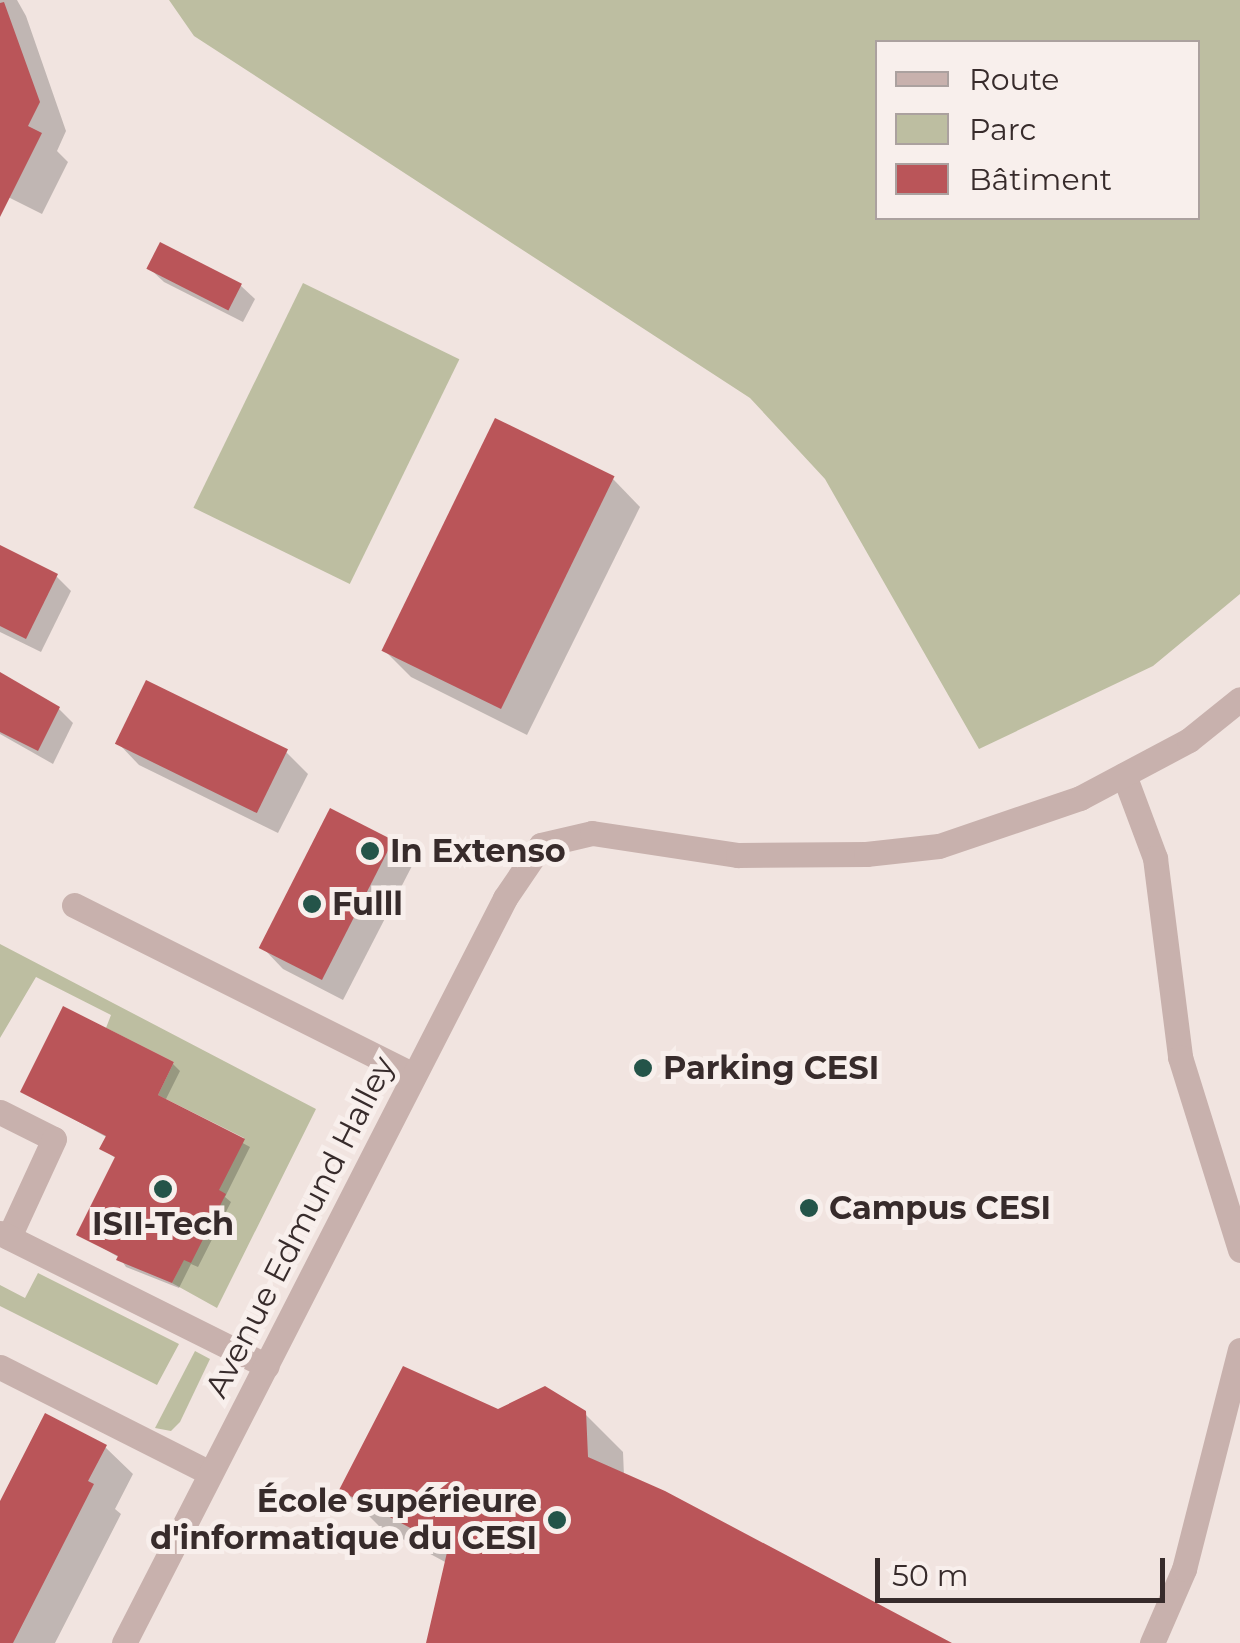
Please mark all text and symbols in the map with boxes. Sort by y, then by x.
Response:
legend [875,40,1200,220]
text: Route [969,61,1059,98]
text: Parc [969,111,1036,148]
text: Bâtiment [969,161,1112,198]
place label: In Extenso [390,832,566,870]
marker: In Extenso [359,840,381,862]
place label: Fulll [332,885,403,923]
marker: Fulll [301,893,323,915]
place label: Parking CESI [663,1049,879,1087]
street label: Avenue Edmund Halley [197,1050,403,1404]
marker: Parking CESI [632,1057,654,1079]
marker: ISII-Tech [152,1178,174,1200]
place label: Campus CESI [829,1189,1051,1227]
marker: Campus CESI [798,1197,820,1219]
place label: ISII-Tech [92,1205,234,1243]
place label: École supérieure d'informatique du CESI [150,1483,537,1558]
marker: École supérieure d'informatique du CESI [546,1509,568,1531]
scale bar [880,1538,1170,1600]
text: 50 m [892,1557,969,1594]

